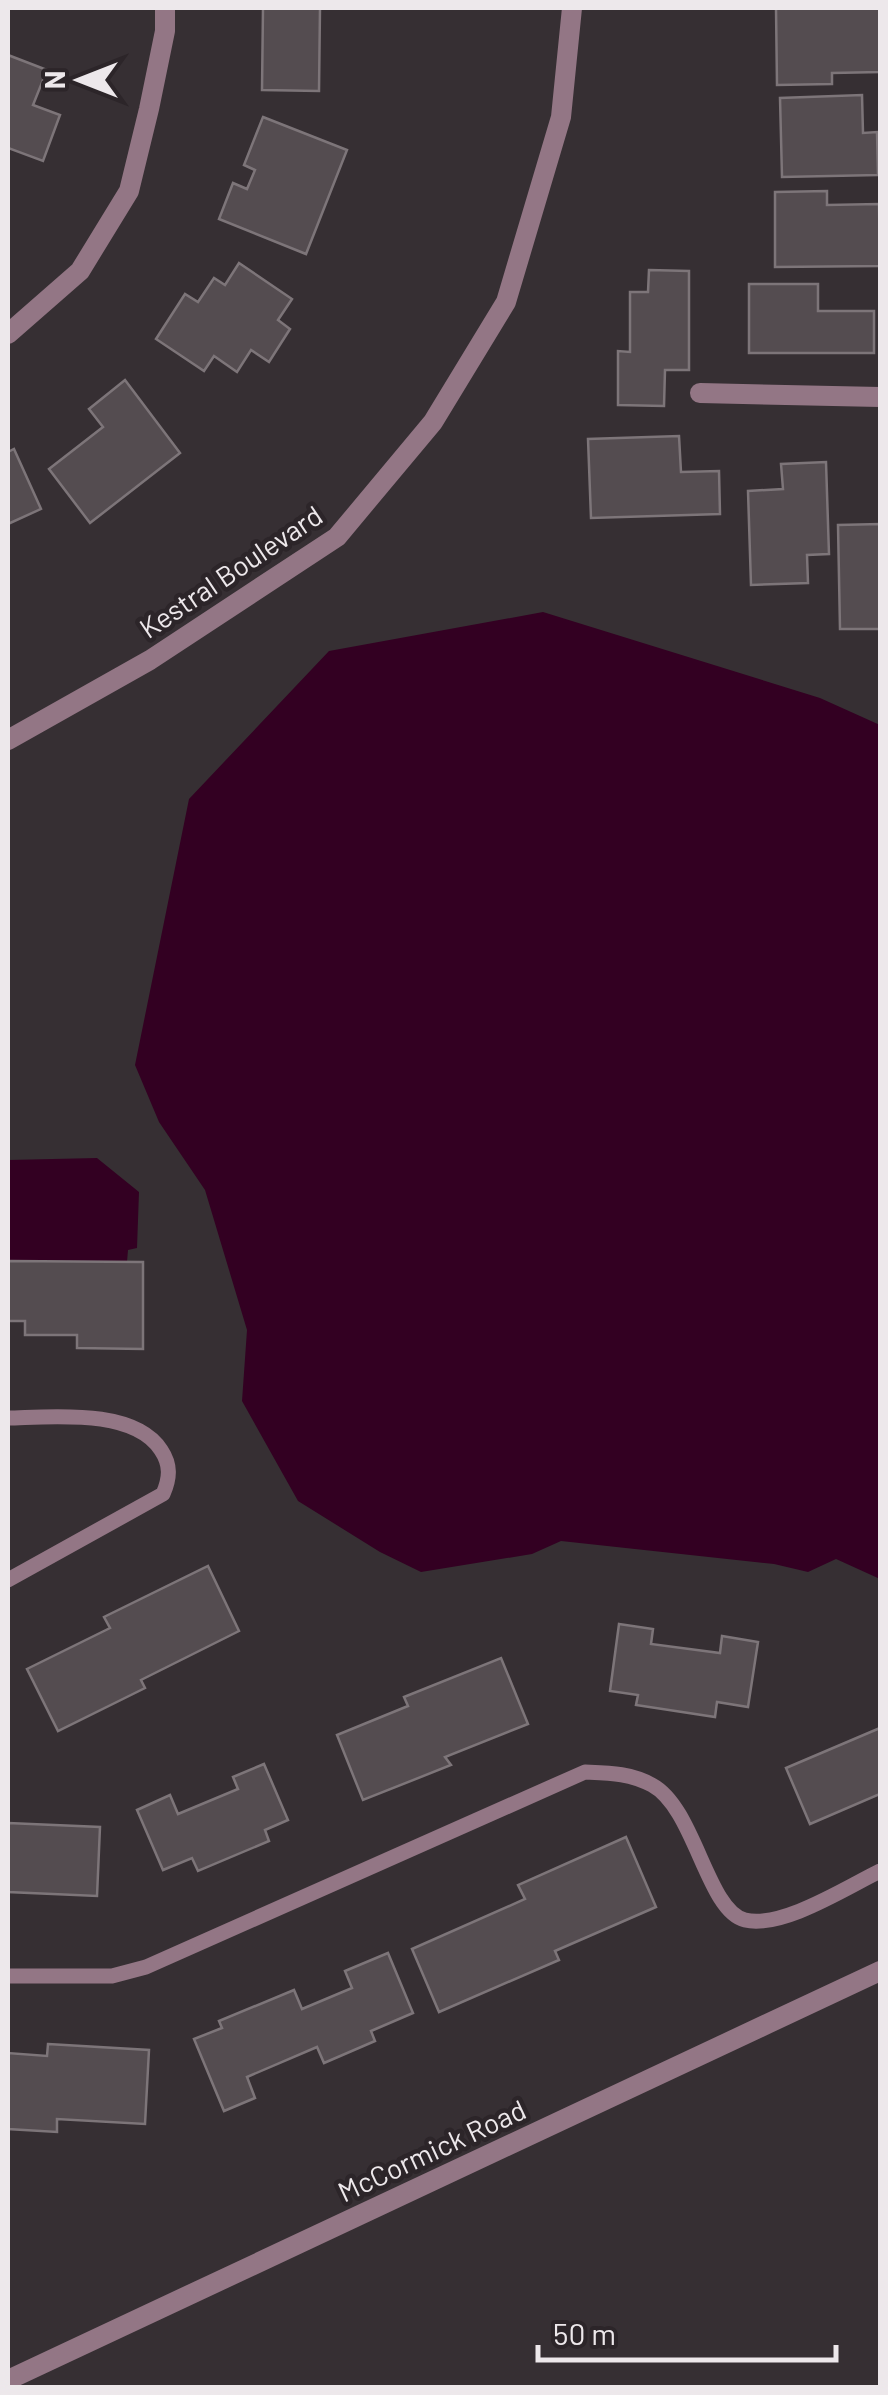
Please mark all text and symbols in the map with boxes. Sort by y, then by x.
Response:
north arrow [30,30,130,130]
text: N [37,71,71,89]
street label: Kestral Boulevard [133,498,328,645]
street label: McCormick Road [332,2092,531,2208]
scale bar [538,2300,836,2362]
text: 50 m [553,2315,616,2351]

